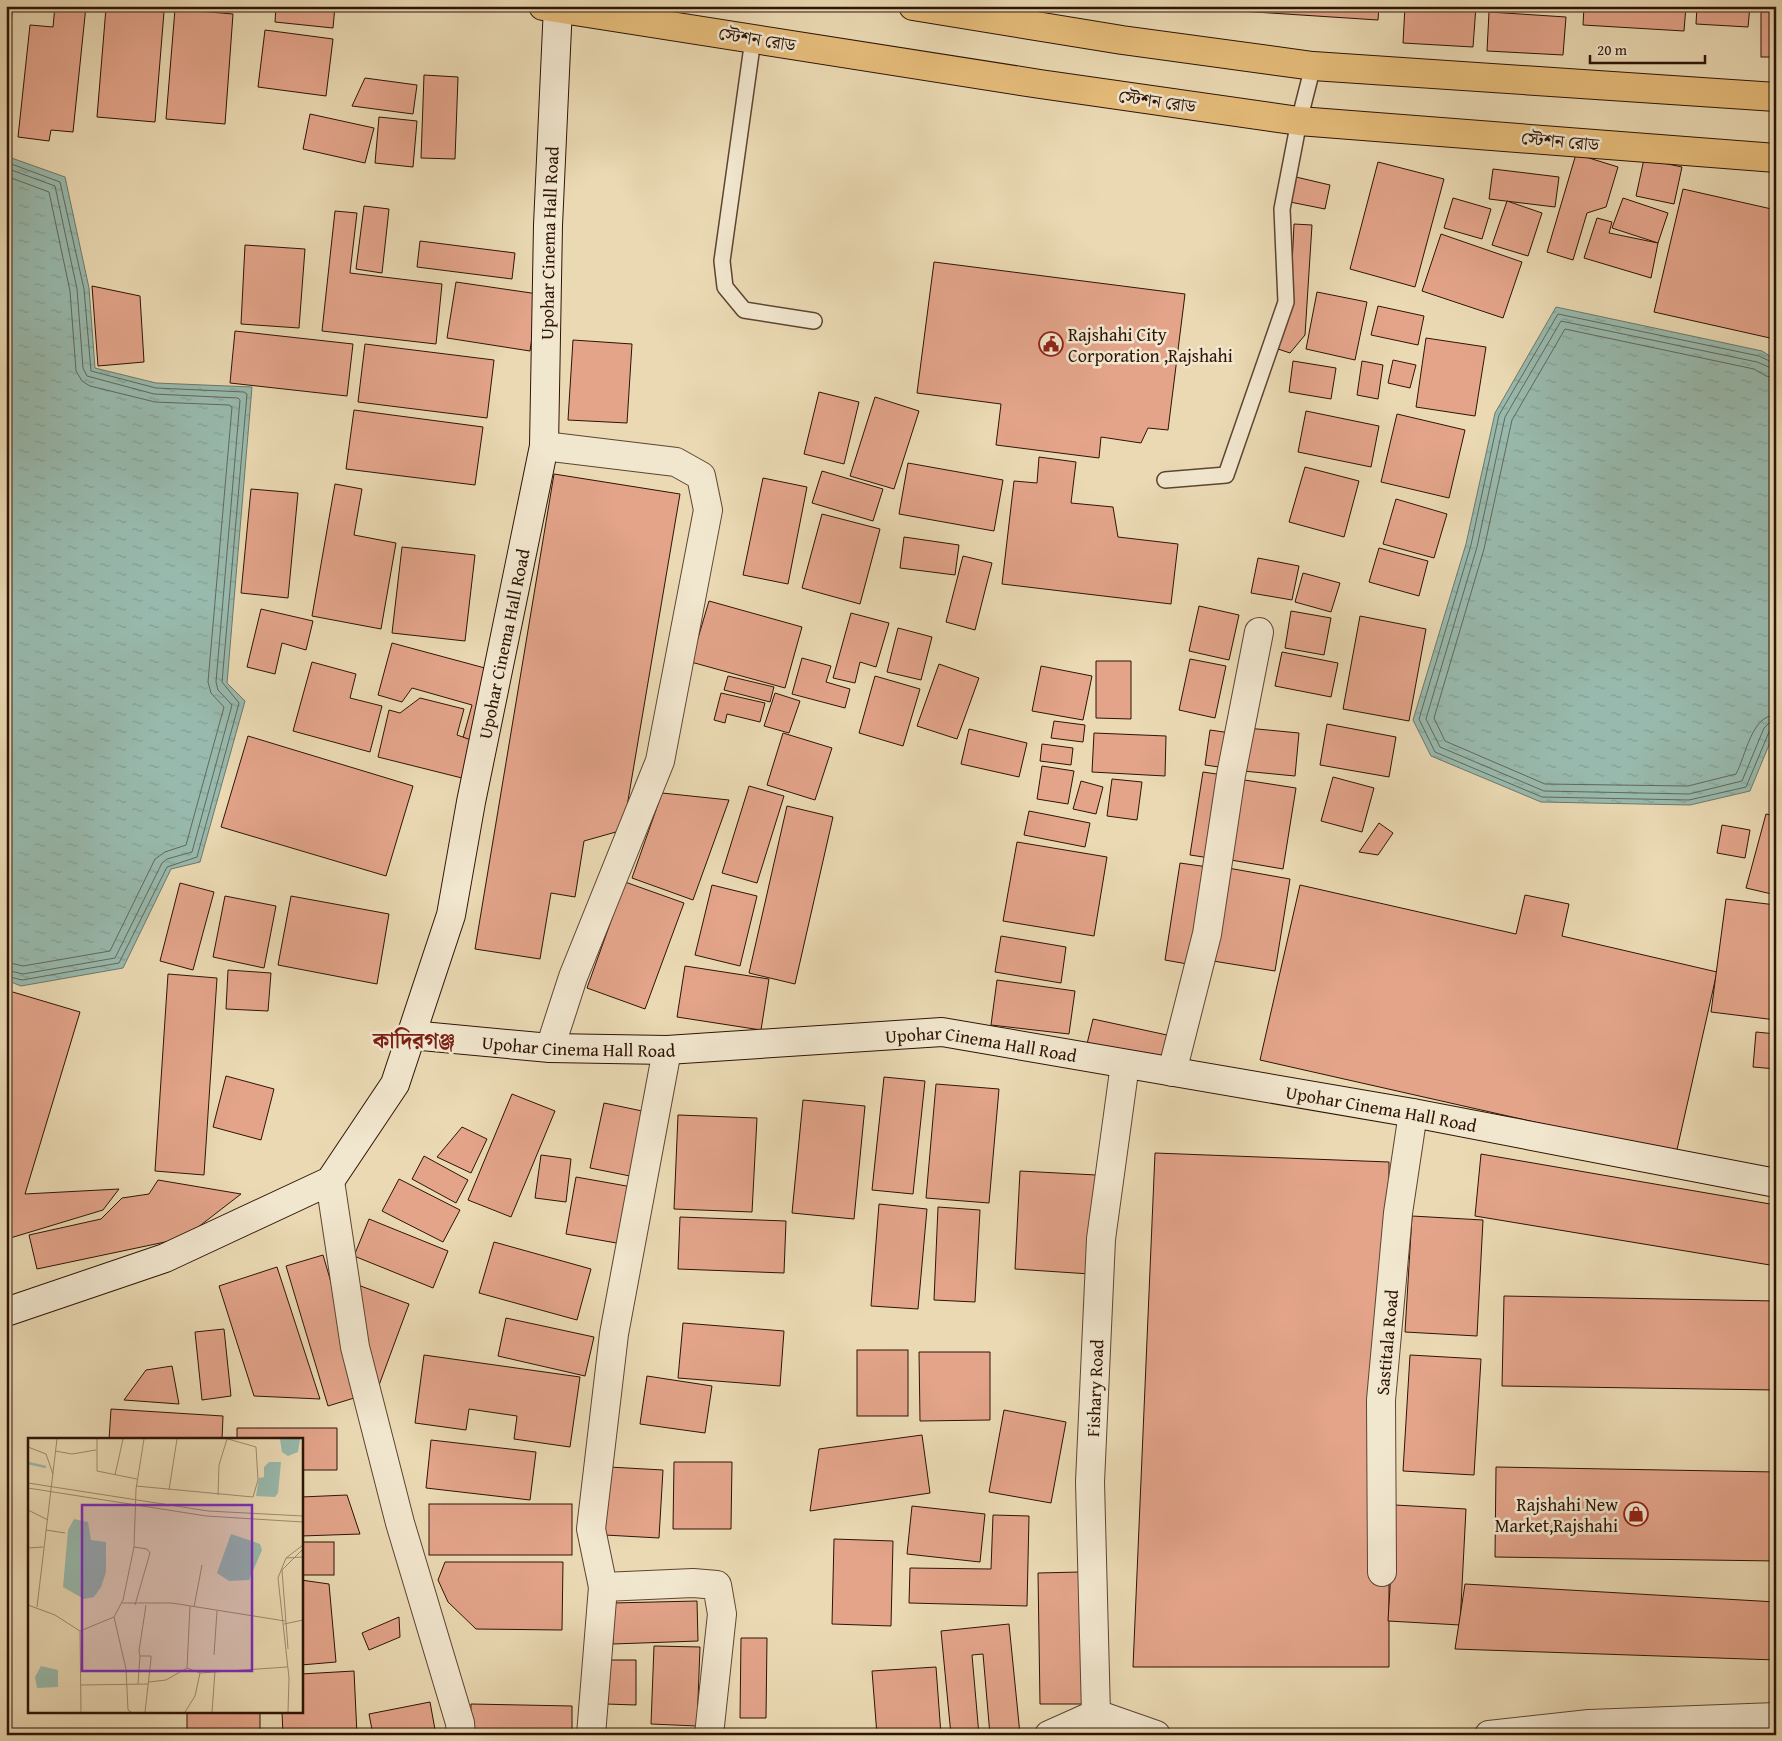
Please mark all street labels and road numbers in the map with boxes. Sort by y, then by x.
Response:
street label: স্টেশন রোড [716,20,799,59]
street label: স্টেশন রোড [1116,82,1198,120]
street label: স্টেশন রোড [1520,124,1601,158]
street label: Upohar Cinema Hall Road [532,145,565,340]
street label: Upohar Cinema Hall Road [471,546,536,741]
street label: Upohar Cinema Hall Road [884,1019,1079,1069]
street label: Upohar Cinema Hall Road [481,1028,676,1064]
street label: Upohar Cinema Hall Road [1284,1078,1479,1139]
street label: Sastitala Road [1368,1288,1405,1396]
street label: Fishary Road [1079,1338,1110,1438]

